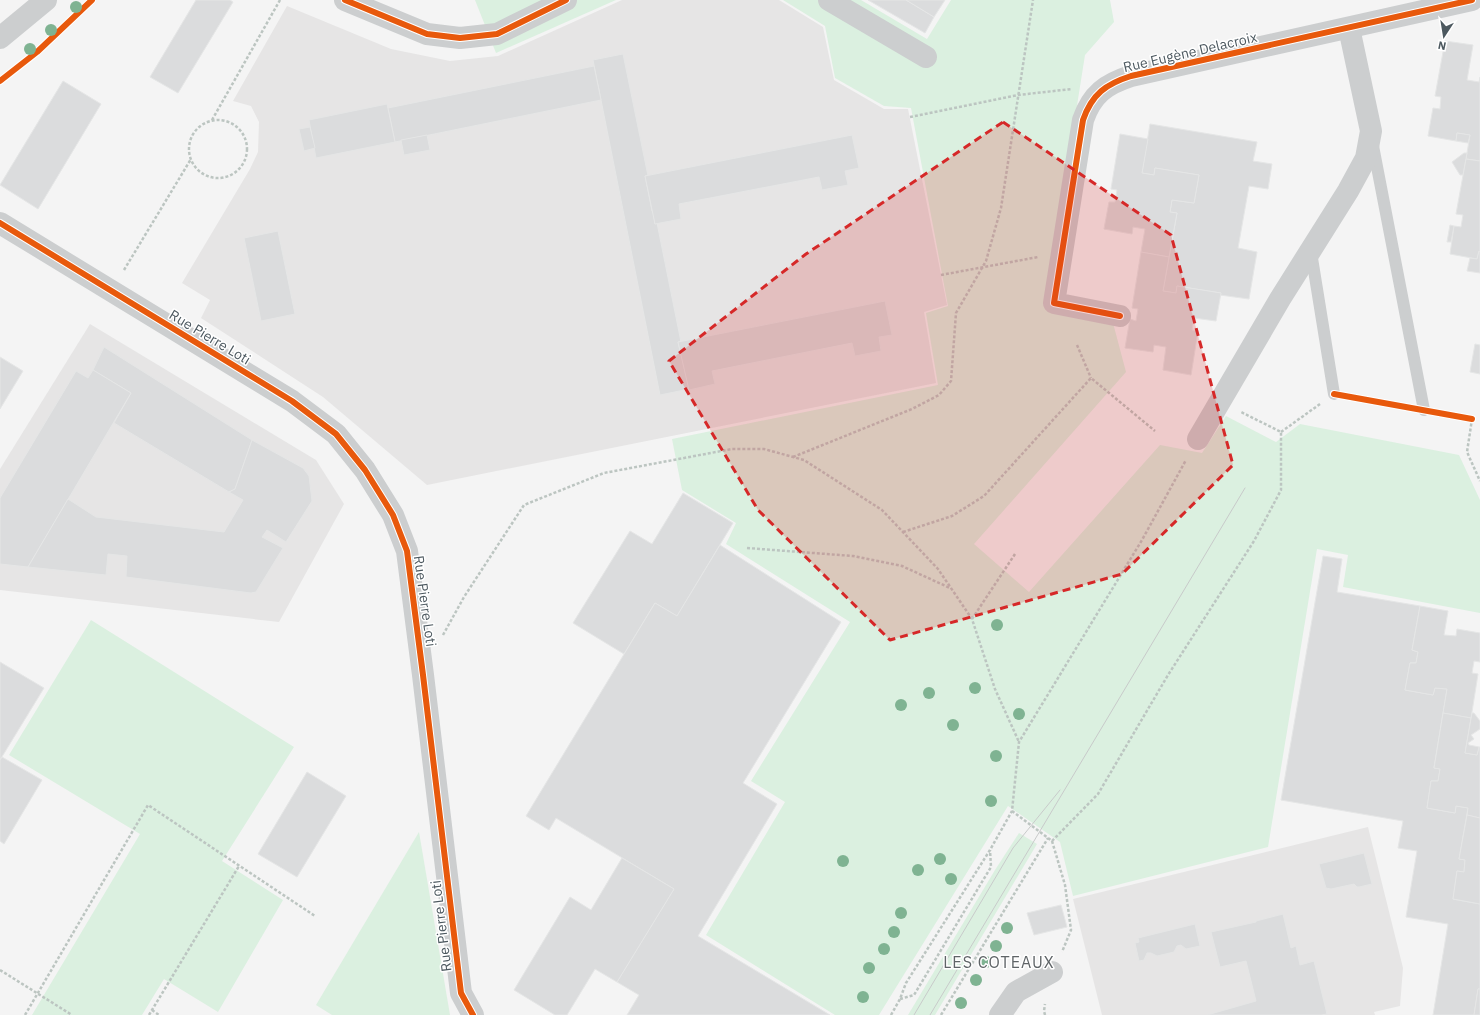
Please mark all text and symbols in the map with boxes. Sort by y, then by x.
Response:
north arrow [1424,16,1464,56]
street label: Rue Eugène Delacroix [1121,28,1259,76]
text: N [1437,38,1447,53]
street label: Rue Pierre Loti [166,306,254,368]
street label: Rue Pierre Loti [410,554,440,648]
street label: Rue Pierre Loti [426,879,456,973]
district label: LES COTEAUX [943,952,1055,972]

